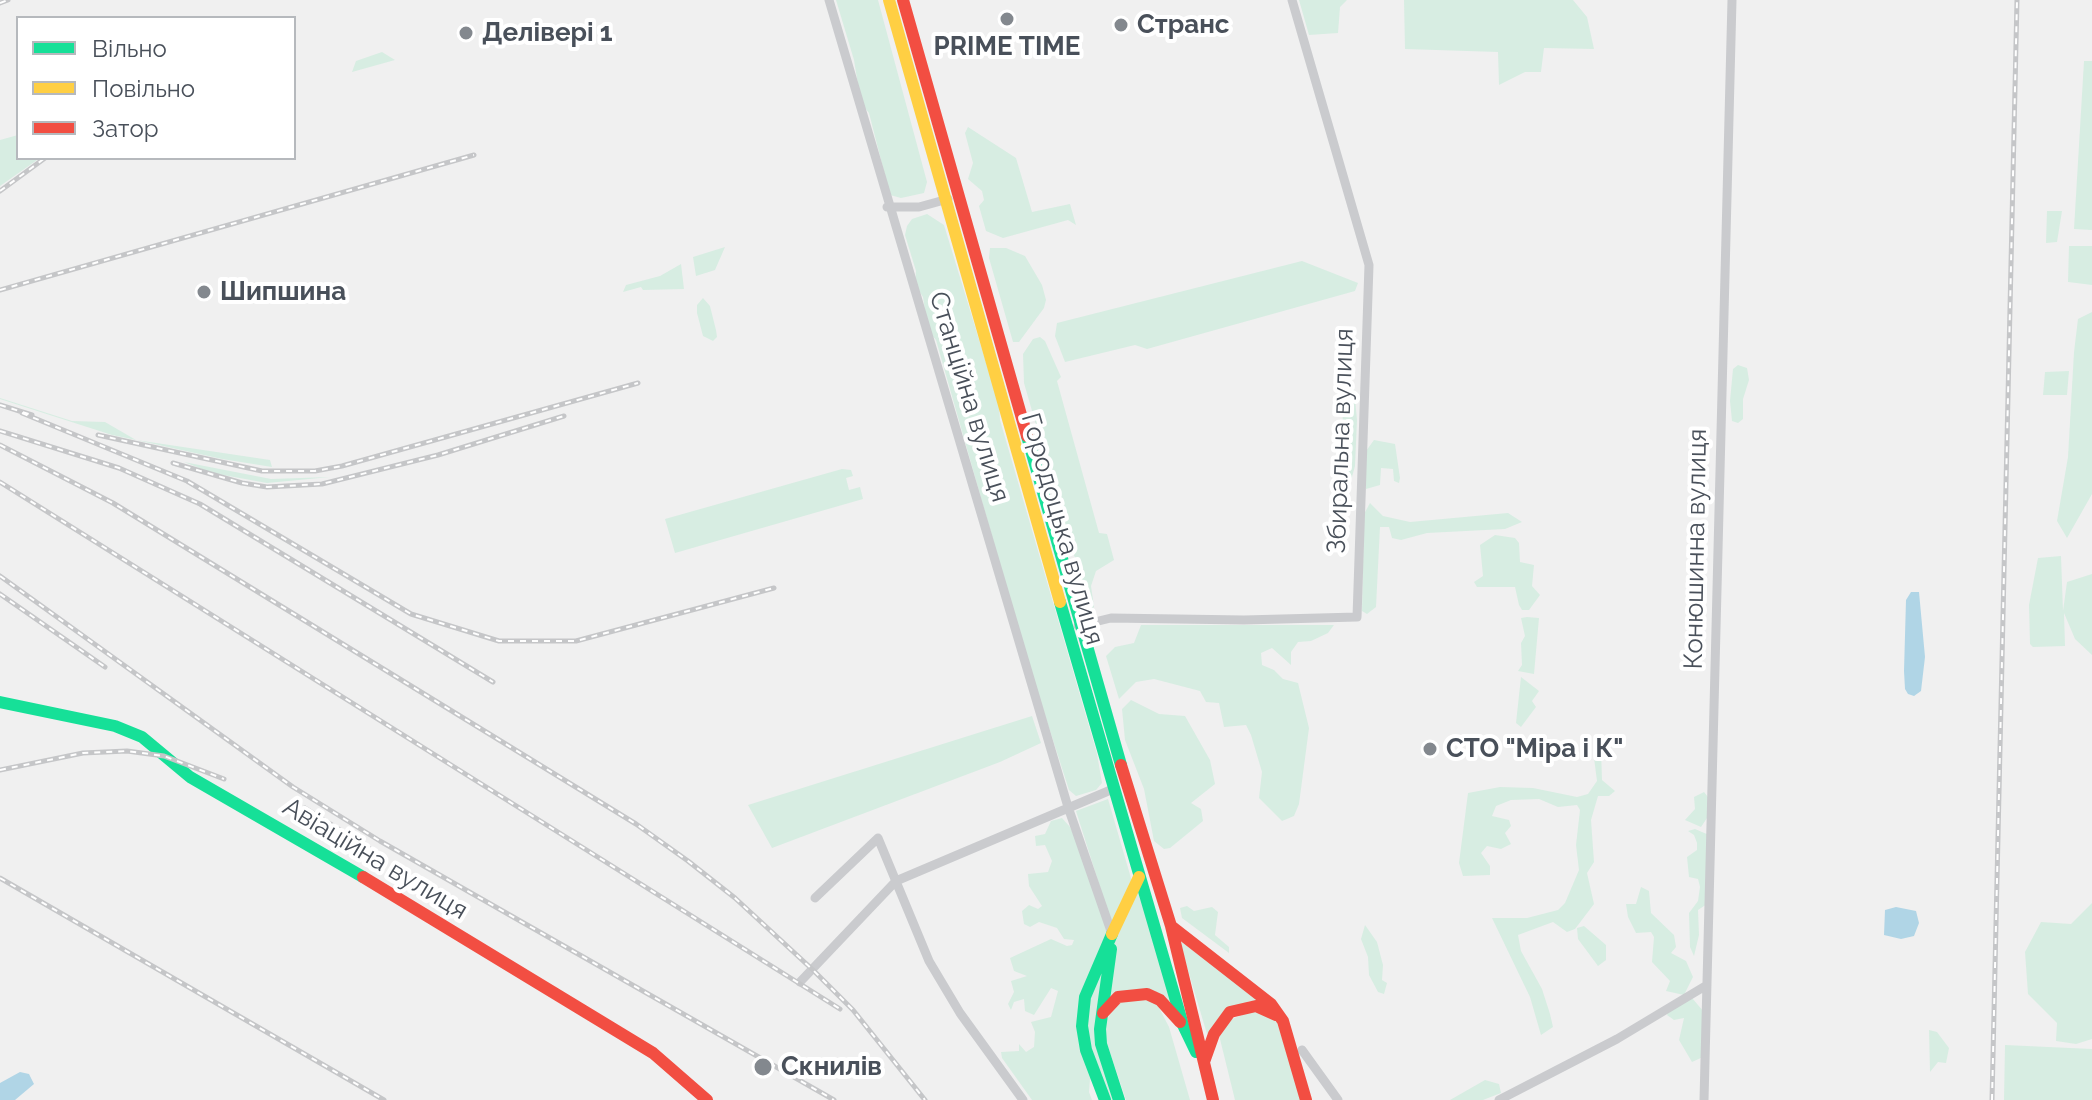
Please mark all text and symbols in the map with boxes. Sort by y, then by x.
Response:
place label: Странс [1137,9,1230,41]
marker: PRIME TIME [998,10,1016,28]
legend [16,16,296,160]
marker: Странс [1112,16,1130,34]
place label: Делівері 1 [482,17,613,49]
marker: Делівері 1 [457,24,475,42]
place label: PRIME TIME [934,31,1080,63]
text: Вільно [92,34,167,63]
text: Повільно [92,74,195,103]
text: Затор [92,114,159,143]
place label: Шипшина [220,276,346,308]
marker: Шипшина [195,283,213,301]
street label: Станційна вулиця [922,288,1016,506]
street label: Збиральна вулиця [1321,328,1361,554]
street label: Городоцька вулиця [1014,409,1110,649]
street label: Конюшинна вулиця [1678,428,1714,670]
place label: СТО "Міра і К" [1446,733,1623,765]
marker: СТО "Міра і К" [1421,740,1439,758]
street label: Авіаційна вулиця [277,791,473,927]
place label: Скнилів [781,1051,882,1083]
marker: Скнилів [752,1056,774,1078]

